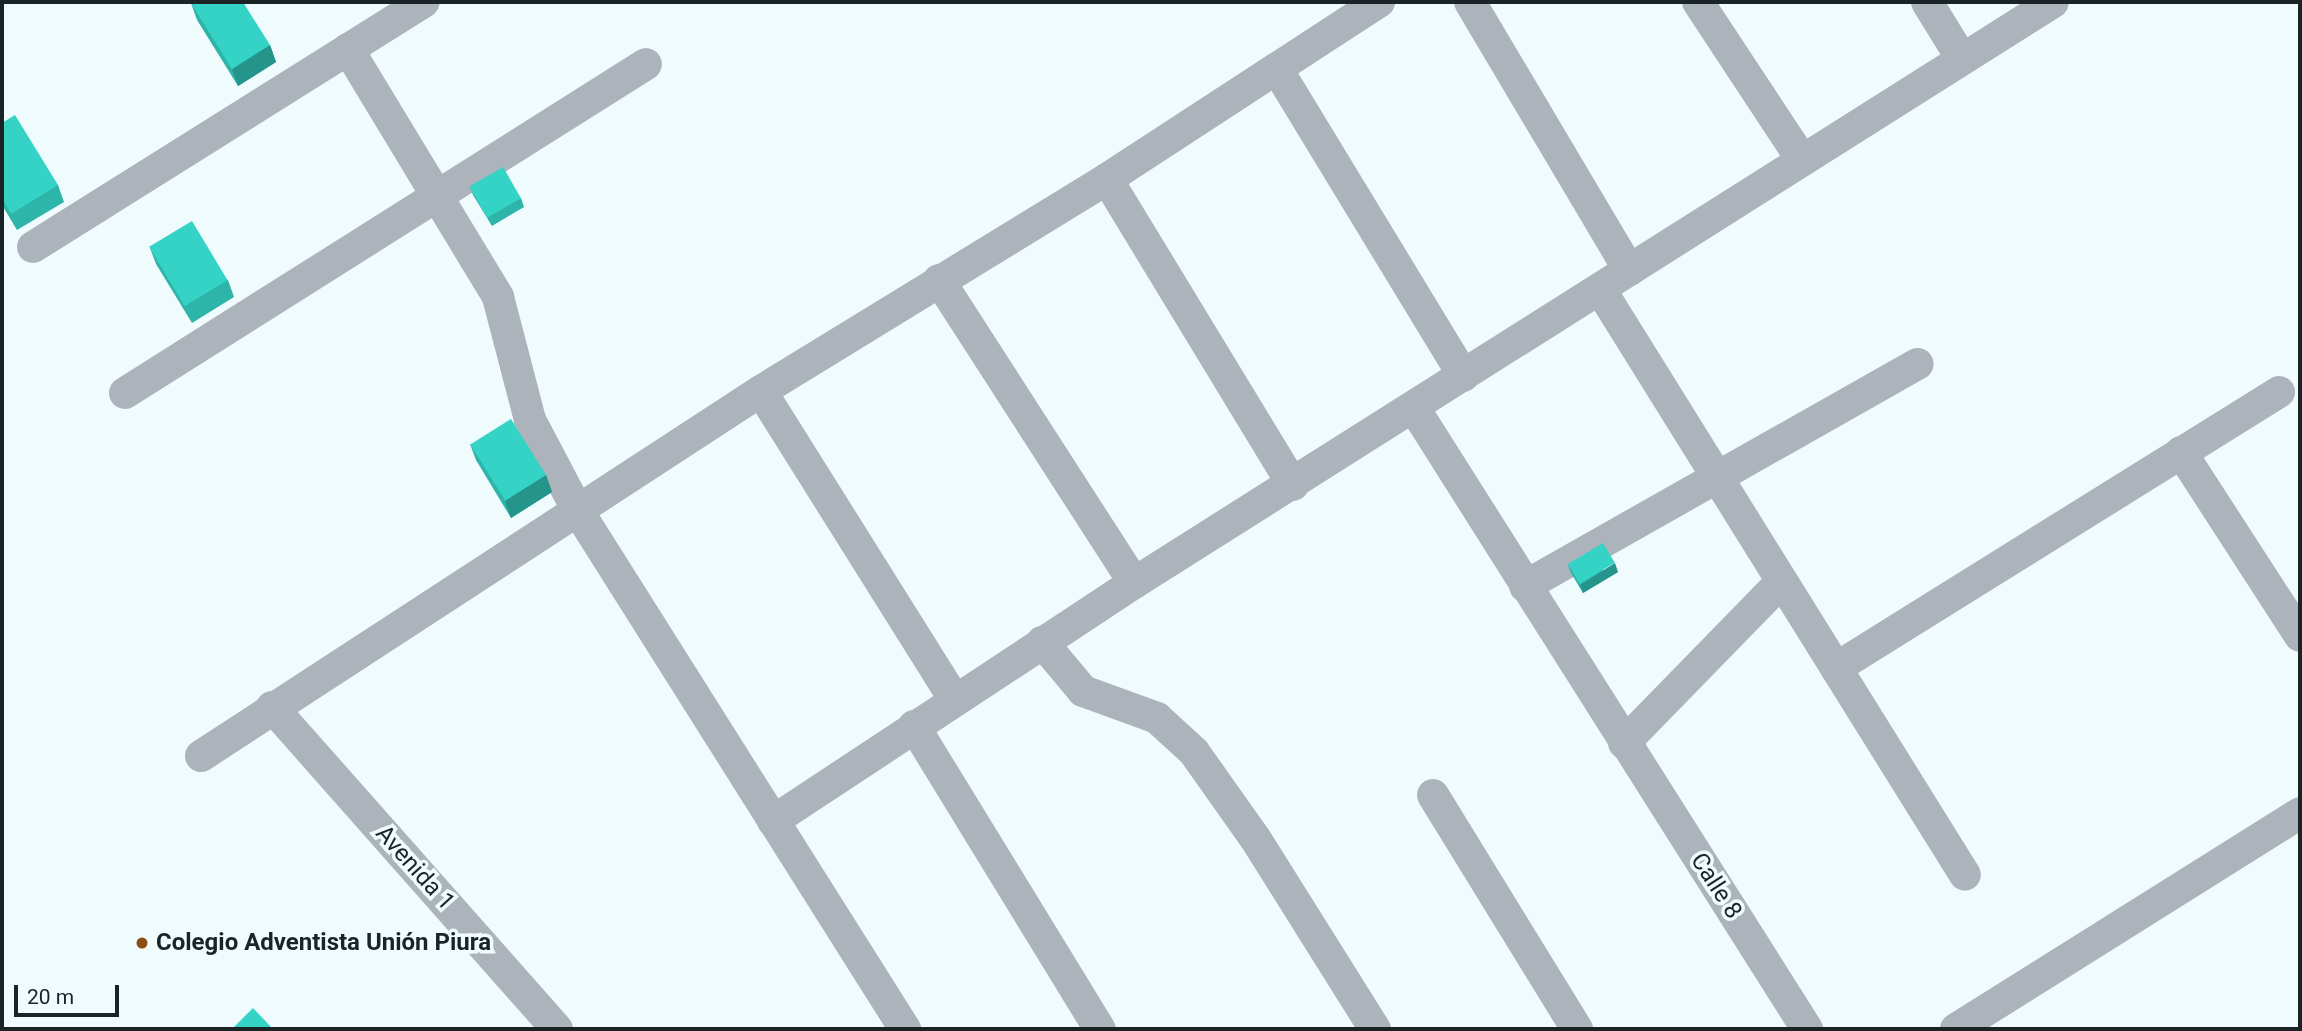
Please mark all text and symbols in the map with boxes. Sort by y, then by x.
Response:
street label: Avenida 1 [369,820,461,916]
street label: Calle 8 [1684,848,1748,924]
place label: Colegio Adventista Unión Piura [156,929,491,957]
marker: Colegio Adventista Unión Piura [134,935,150,951]
scale bar [18,972,122,1016]
text: 20 m [27,985,74,1009]

